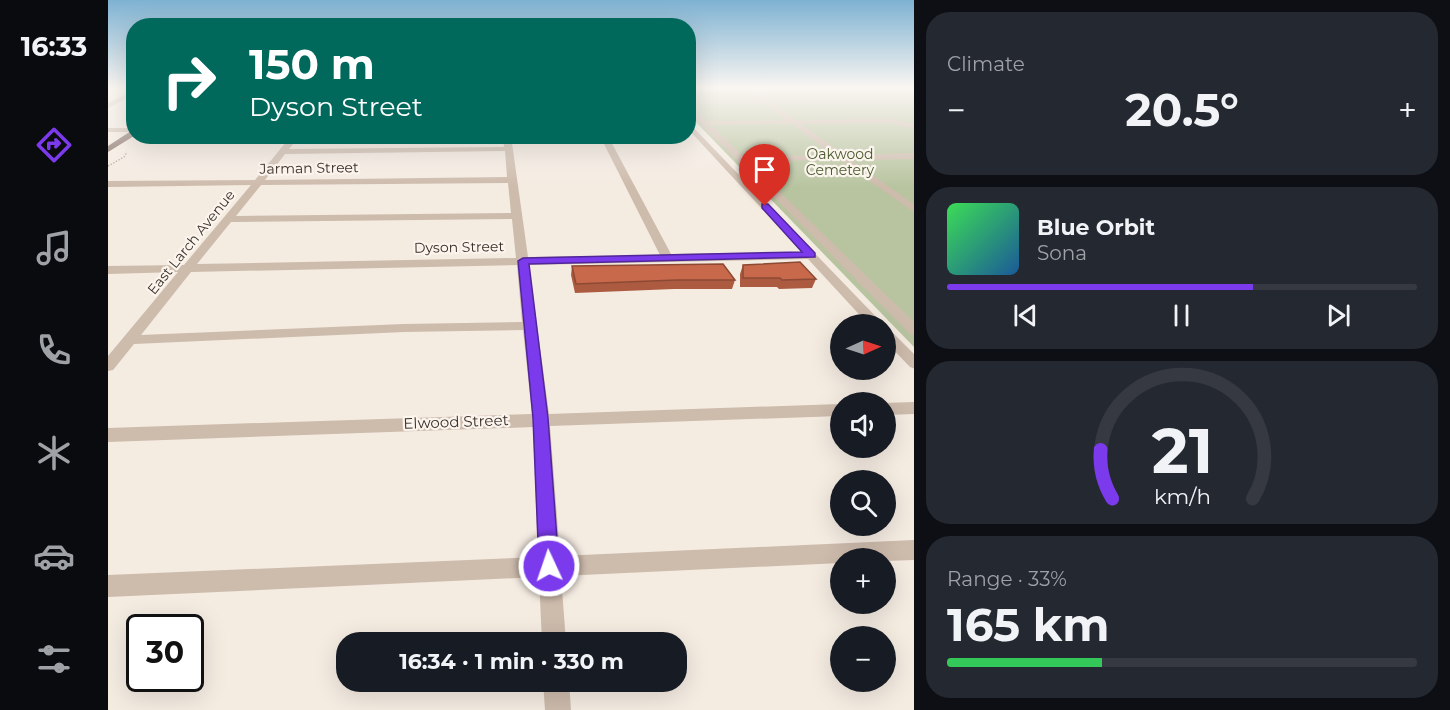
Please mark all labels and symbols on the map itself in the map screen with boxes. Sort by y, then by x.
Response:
pin [739,144,790,206]
park label: Oakwood Cemetery [806,145,875,179]
street label: Jarman Street [258,158,359,178]
street label: East Larch Avenue [143,186,239,298]
street label: Dyson Street [414,237,505,257]
north arrow [830,314,896,380]
street label: Elwood Street [403,410,509,433]
position arrow [517,534,581,598]
speed limit sign: 30 [126,614,204,692]

